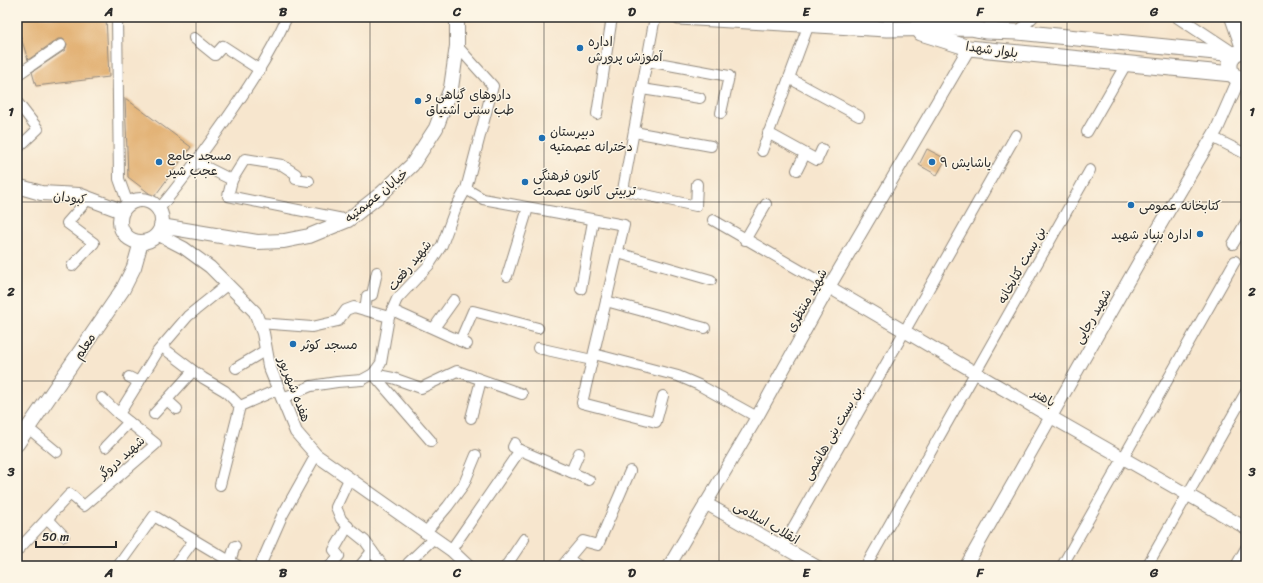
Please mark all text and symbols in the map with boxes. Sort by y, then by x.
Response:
text: A [104,0,113,23]
text: B [279,0,288,23]
text: C [452,0,462,23]
text: D [628,0,636,23]
text: E [802,0,811,23]
text: F [975,0,984,23]
text: G [1149,0,1159,23]
place label: اداره آموزش پرورش [588,30,663,68]
street label: بلوار شهدا [964,34,1020,65]
marker: اداره آموزش پرورش [575,43,585,53]
place label: داروهای گیاهی و طب سنتی اشتیاق [425,83,514,121]
marker: داروهای گیاهی و طب سنتی اشتیاق [413,96,423,106]
text: 1 [8,100,14,123]
text: 1 [1249,100,1255,123]
place label: دبیرستان دخترانه عصمتیه [550,120,633,158]
marker: دبیرستان دخترانه عصمتیه [537,133,547,143]
place label: مسجد جامع عجب شیر [166,144,231,182]
place label: یاشایش ۹ [940,151,991,174]
marker: مسجد جامع عجب شیر [154,157,164,167]
marker: یاشایش ۹ [927,157,937,167]
street label: خیابان عصمتیه [339,162,413,228]
place label: کانون فرهنگی تربیتی کانون عصمت [533,164,636,202]
marker: کانون فرهنگی تربیتی کانون عصمت [520,177,530,187]
street label: کبودان [52,184,88,211]
place label: کتابخانه عمومی [1139,194,1221,217]
marker: کتابخانه عمومی [1126,200,1136,210]
street label: بن بست کتابخانه [991,222,1052,308]
place label: اداره بنیاد شهید [1111,223,1192,246]
marker: اداره بنیاد شهید [1195,229,1205,239]
street label: شهید رفعت [381,234,438,296]
street label: شهید منتظری [779,264,834,337]
text: 2 [6,280,15,303]
text: 2 [1247,280,1256,303]
street label: شهید رجایی [1067,284,1118,348]
street label: معلم [67,328,102,365]
place label: مسجد کوثر [300,333,358,356]
marker: مسجد کوثر [288,339,298,349]
street label: هفده شهریور [271,352,318,425]
street label: باهنر [1027,381,1060,413]
street label: بن بست بنی هاشمی [796,382,869,485]
street label: شهید دروگر [92,430,150,486]
text: 3 [6,460,15,483]
text: 3 [1247,460,1256,483]
street label: انقلاب اسلامی [729,494,804,551]
scale bar [36,523,116,549]
text: 50 m [42,526,69,548]
text: A [104,561,113,583]
text: B [279,561,288,583]
text: C [452,561,462,583]
text: D [628,561,636,583]
text: E [802,561,811,583]
text: F [975,561,984,583]
text: G [1149,561,1159,583]

